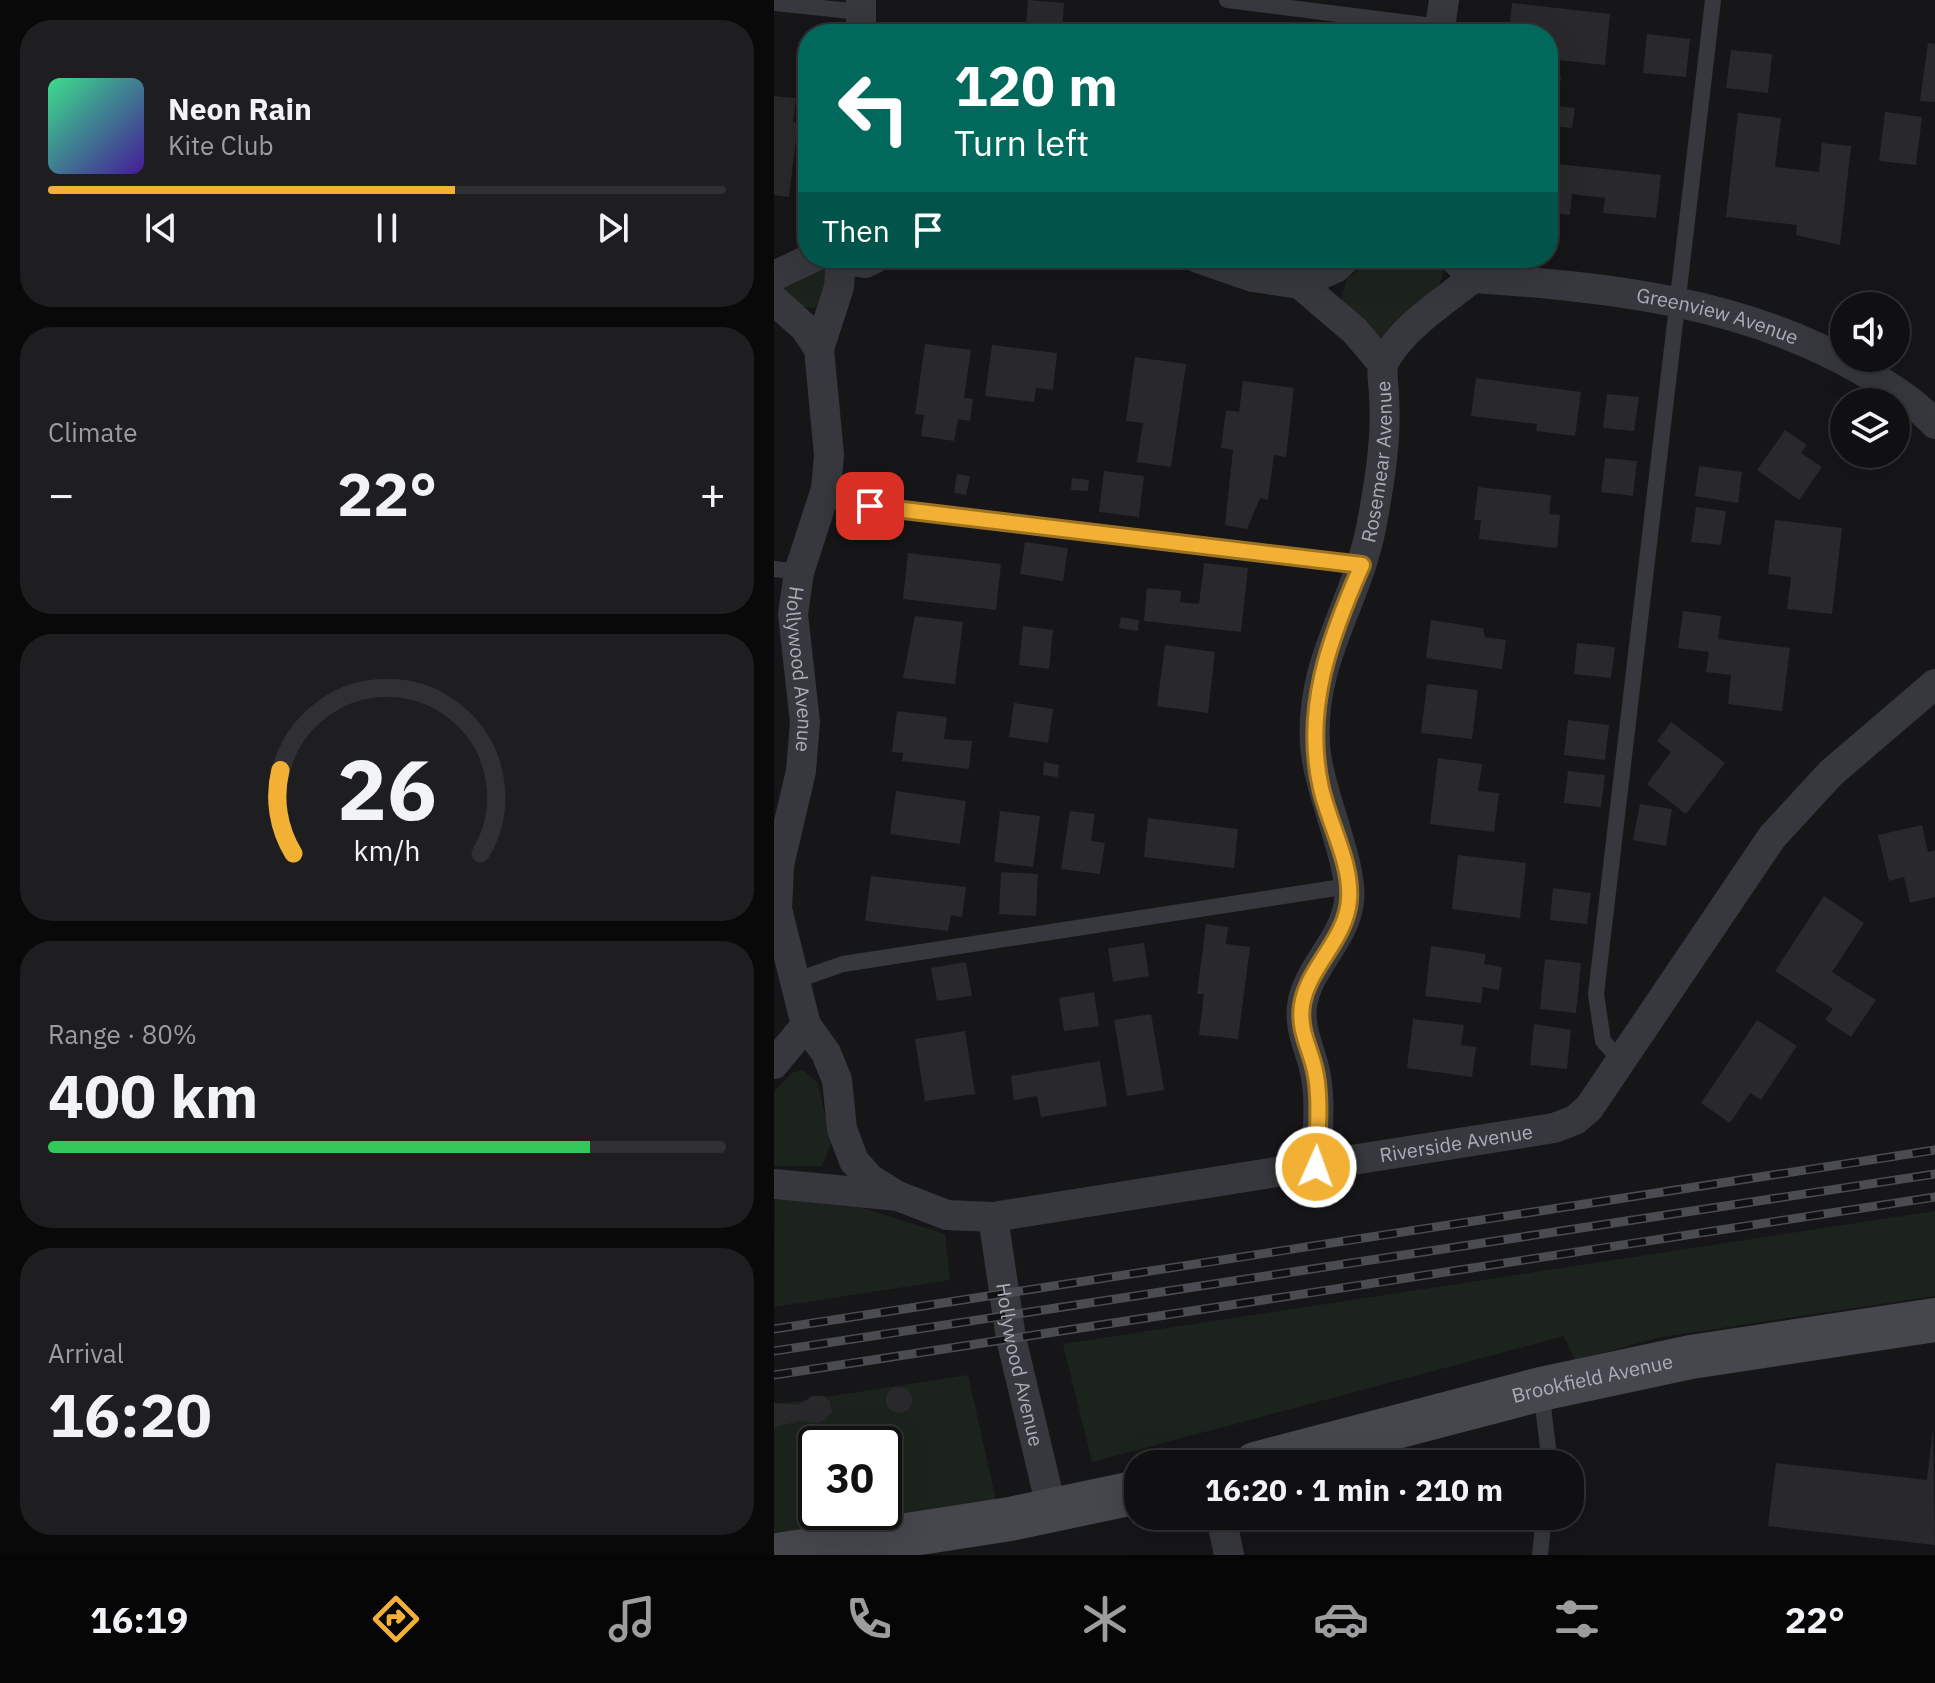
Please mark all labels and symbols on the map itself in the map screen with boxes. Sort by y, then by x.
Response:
street label: Greenview Avenue [1634,281,1803,351]
street label: Rosemear Avenue [1354,380,1398,545]
pin [836,472,904,540]
street label: Hollywood Avenue [780,585,819,753]
street label: Riverside Avenue [1377,1118,1534,1169]
position arrow [1274,1125,1358,1209]
street label: Hollywood Avenue [990,1281,1050,1449]
street label: Brookfield Avenue [1509,1347,1675,1409]
speed limit sign: 30 [798,1426,902,1530]

